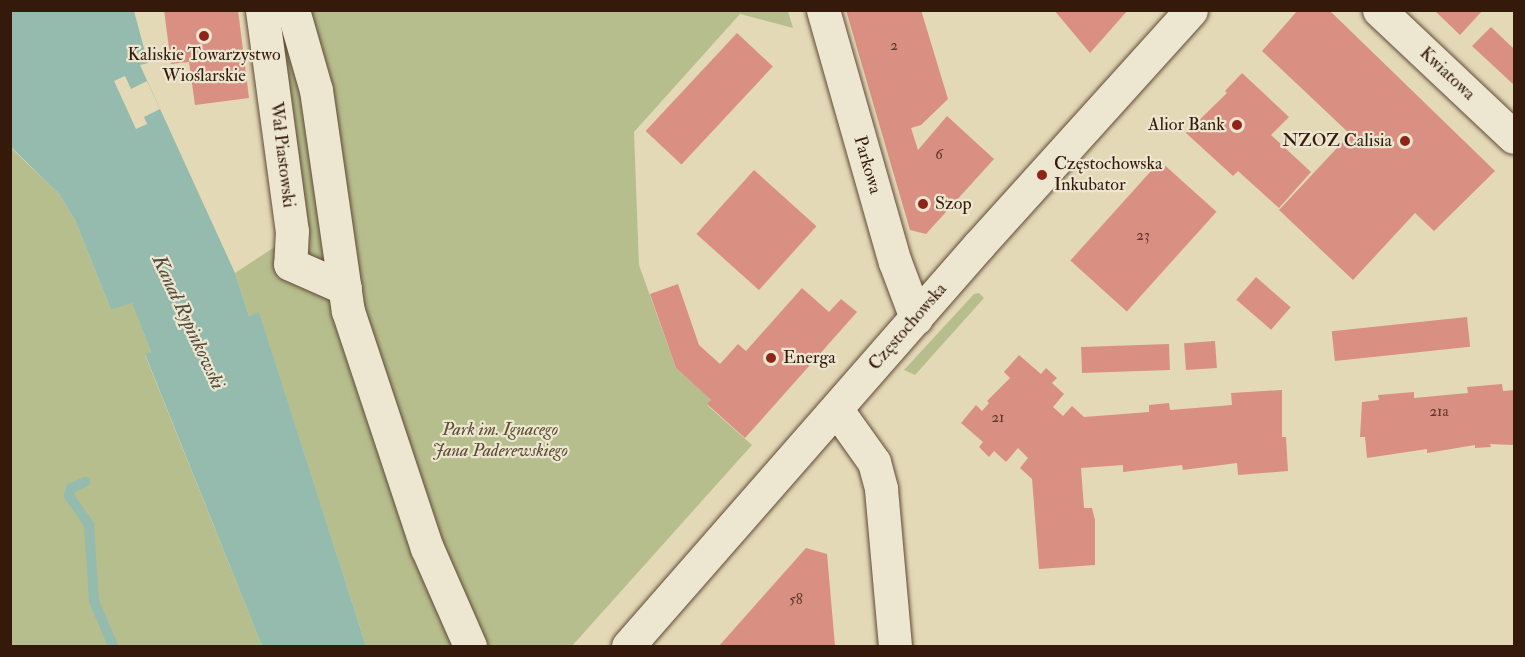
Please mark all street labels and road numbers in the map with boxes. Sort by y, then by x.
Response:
street label: Kwiatowa [1415,43,1479,105]
street label: Wał Piastowski [265,101,299,209]
street label: Parkowa [848,133,886,197]
street label: Częstochowska [864,279,952,375]

